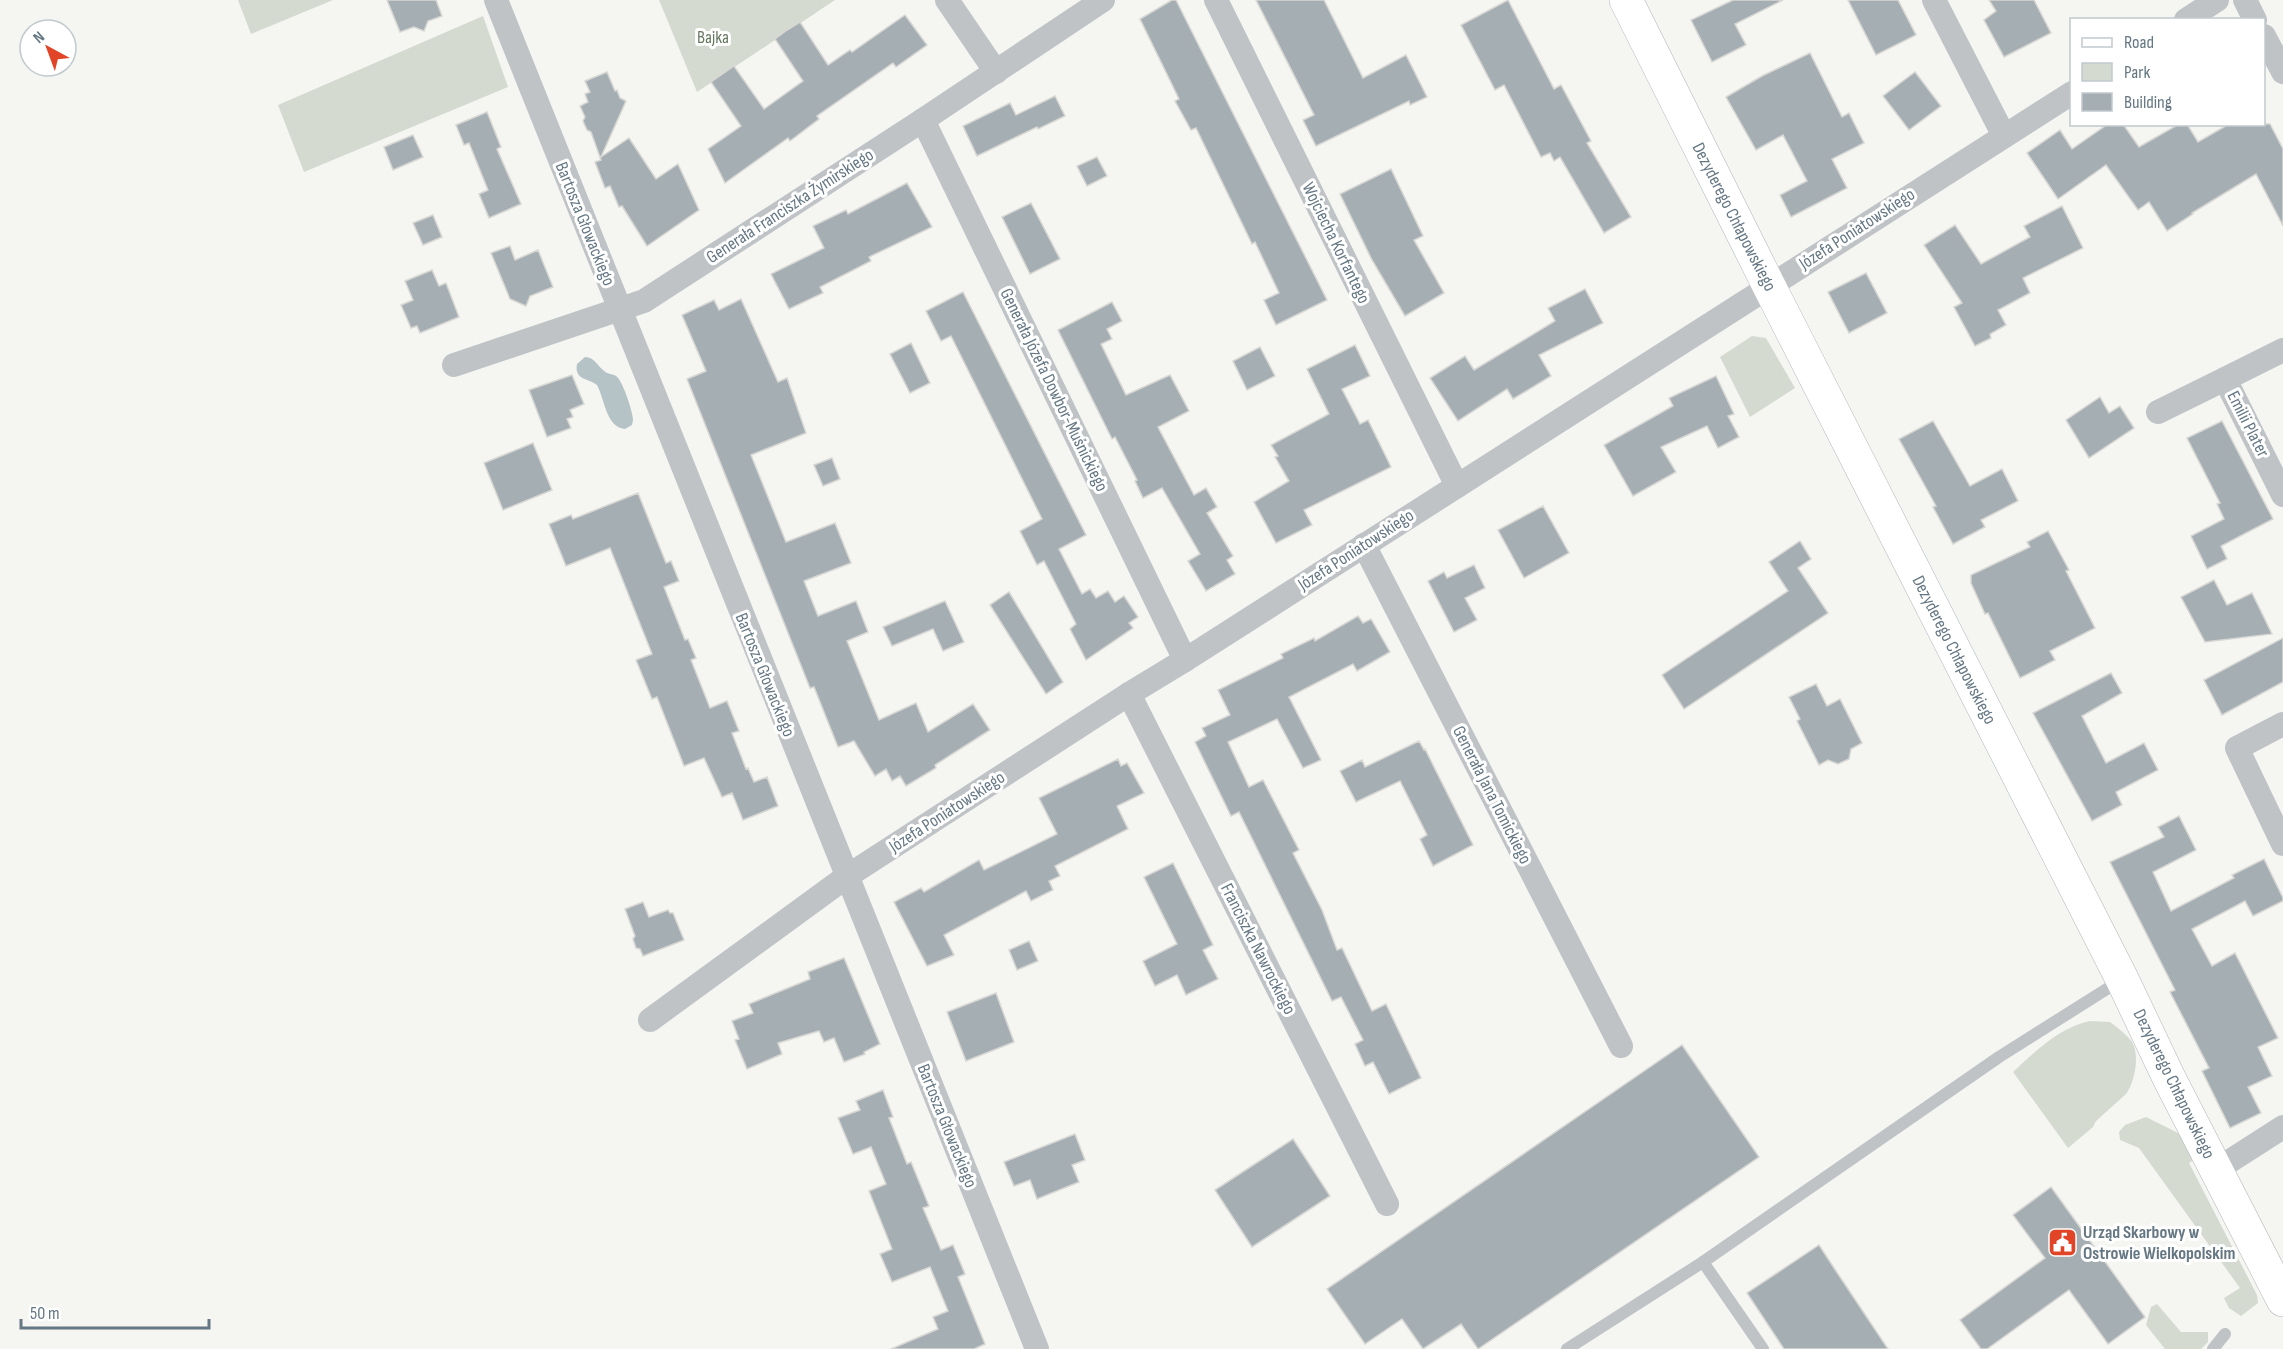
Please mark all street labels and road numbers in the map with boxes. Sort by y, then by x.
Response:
street label: Dezyderego Chłapowskiego [1687,139,1781,295]
street label: Generała Franciszka Żymirskiego [703,144,877,268]
street label: Bartosza Głowackiego [551,159,619,289]
street label: Wojciecha Korfantego [1298,179,1374,307]
street label: Józefa Poniatowskiego [1794,184,1919,275]
street label: Generała Józefa Dowbor-Muśnickiego [996,285,1112,495]
street label: Emilii Plater [2222,387,2274,461]
street label: Józefa Poniatowskiego [1293,505,1418,596]
street label: Dezyderego Chłapowskiego [1907,572,2001,728]
street label: Bartosza Głowackiego [731,610,799,740]
street label: Generała Jana Tomickiego [1448,723,1536,867]
street label: Józefa Poniatowskiego [884,767,1009,858]
street label: Franciszka Nawrockiego [1216,880,1300,1018]
street label: Dezyderego Chłapowskiego [2129,1006,2219,1162]
street label: Bartosza Głowackiego [913,1061,981,1191]

